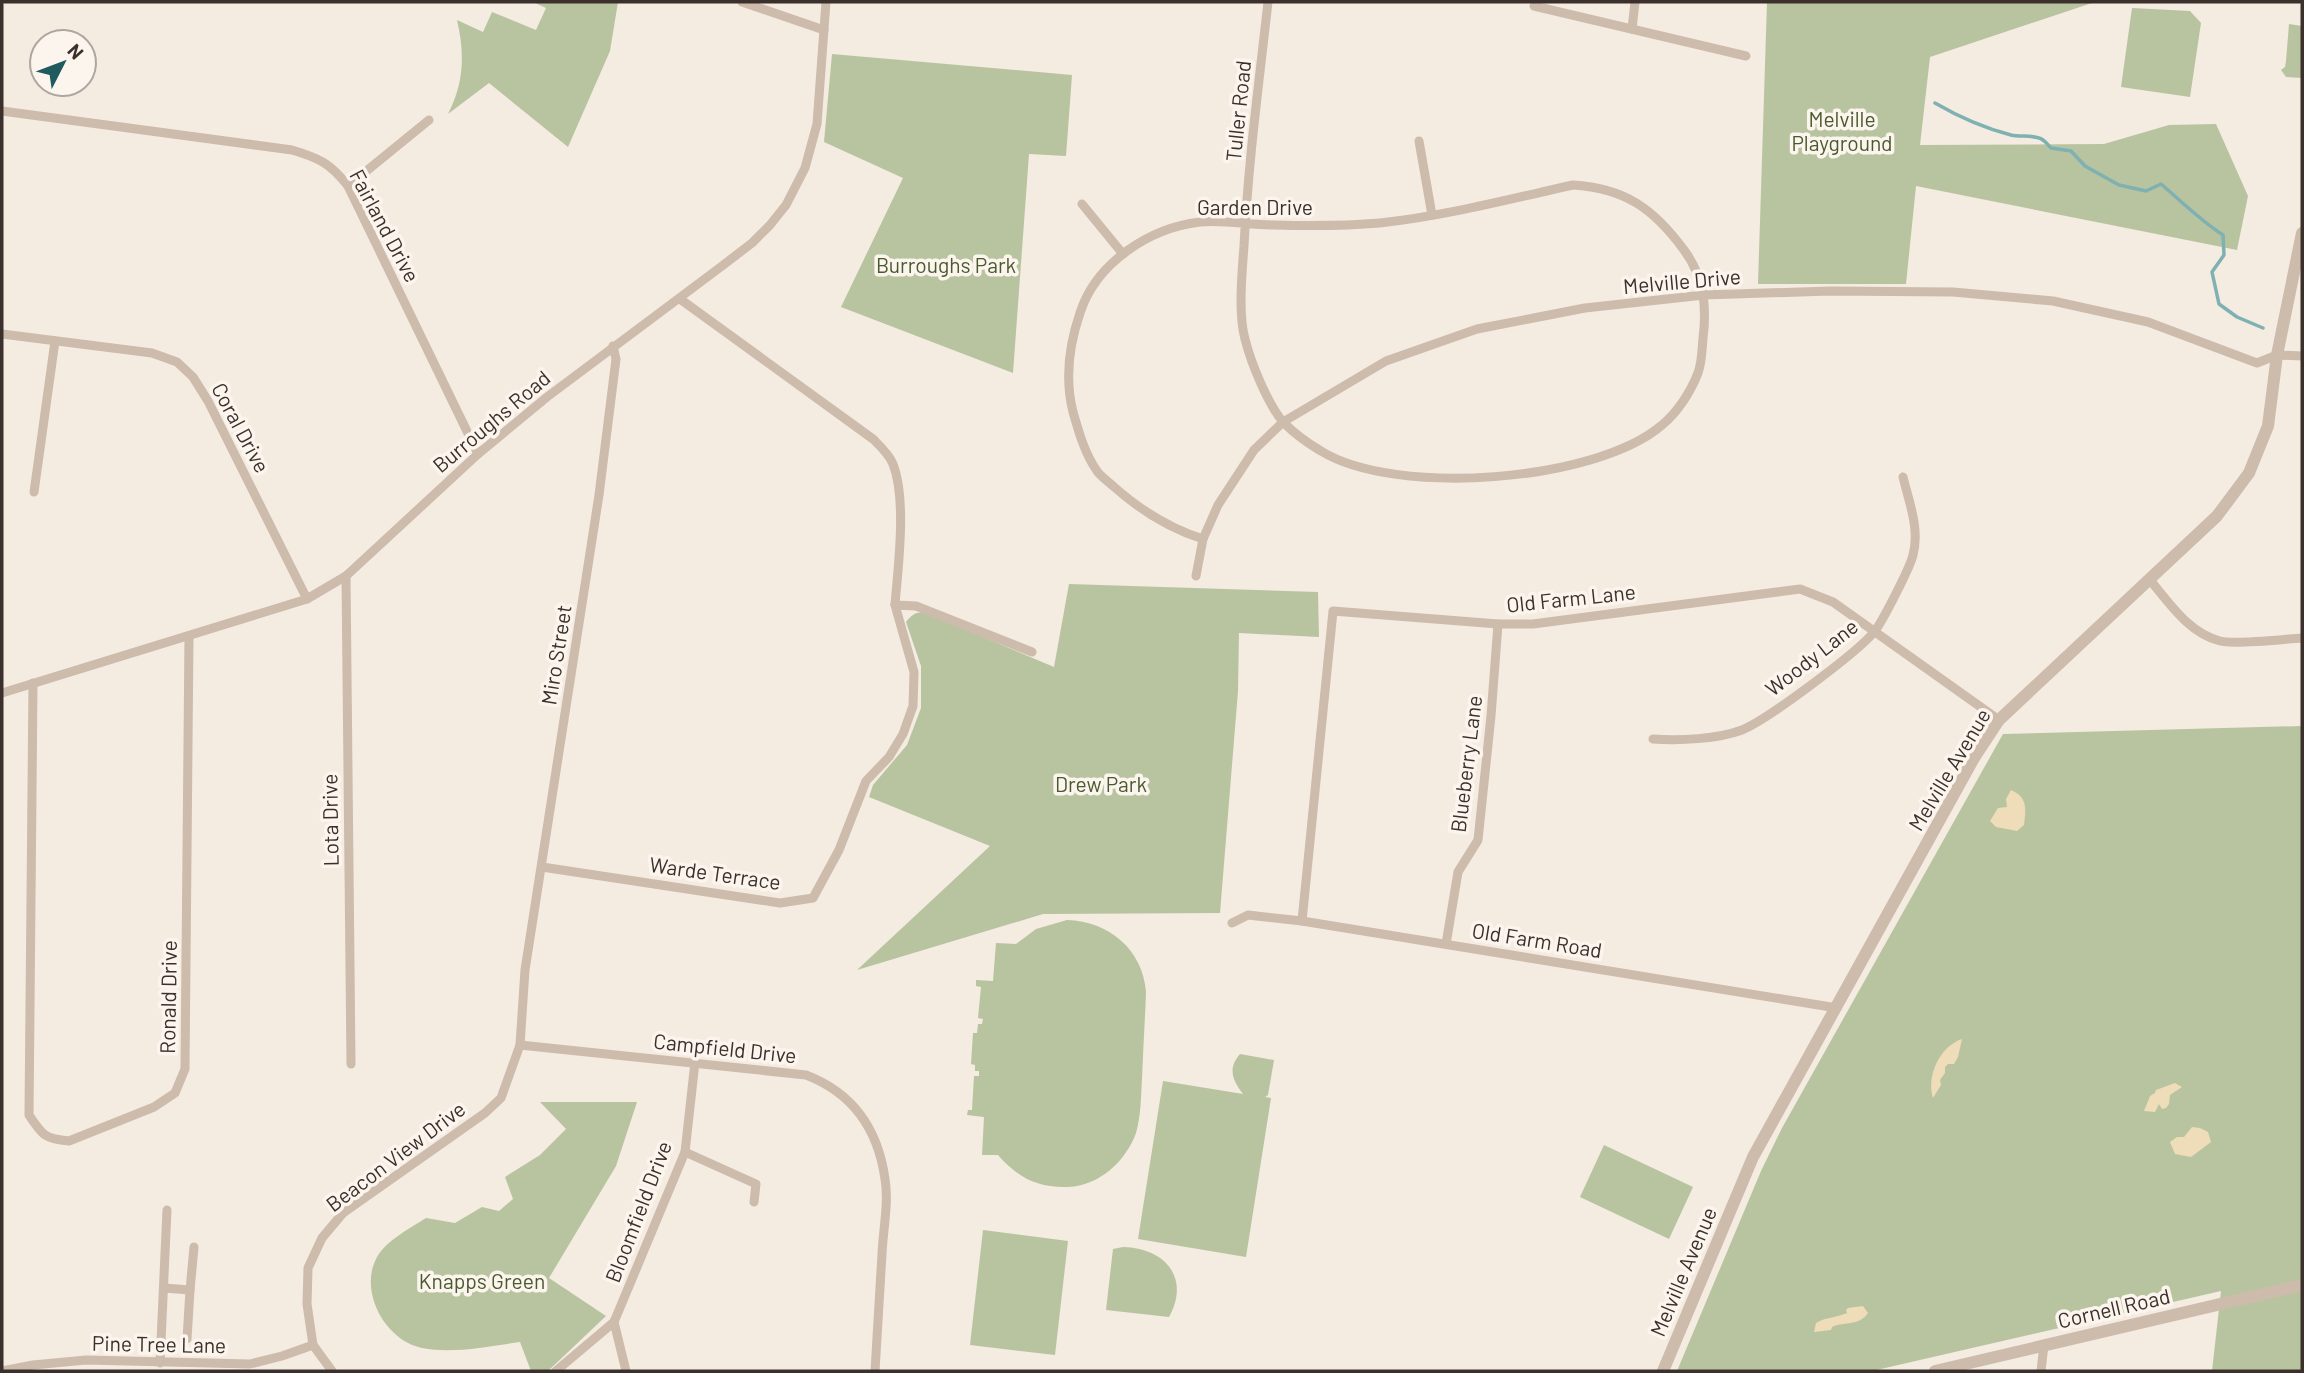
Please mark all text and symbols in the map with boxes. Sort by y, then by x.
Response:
north arrow [28,28,98,98]
text: N [63,39,89,64]
street label: Tuller Road [1220,59,1255,163]
park label: Melville Playground [1791,106,1893,155]
street label: Fairland Drive [345,165,426,286]
street label: Garden Drive [1197,194,1313,219]
park label: Burroughs Park [876,252,1016,277]
street label: Melville Drive [1622,263,1742,298]
street label: Burroughs Road [427,365,555,477]
street label: Coral Drive [207,378,275,477]
street label: Old Farm Lane [1505,578,1637,617]
street label: Miro Street [535,603,576,707]
street label: Woody Lane [1760,613,1862,701]
street label: Blueberry Lane [1445,694,1486,834]
street label: Melville Avenue [1902,704,1995,835]
park label: Drew Park [1055,771,1147,796]
street label: Lota Drive [316,774,343,867]
street label: Warde Terrace [648,851,782,894]
street label: Old Farm Road [1470,917,1604,962]
street label: Ronald Drive [154,940,181,1054]
street label: Campfield Drive [652,1028,798,1067]
street label: Beacon View Drive [321,1095,470,1216]
street label: Bloomfield Drive [599,1137,676,1286]
street label: Melville Avenue [1644,1203,1721,1340]
park label: Knapps Green [419,1268,545,1293]
street label: Cornell Road [2055,1282,2172,1333]
street label: Pine Tree Lane [92,1330,226,1357]

